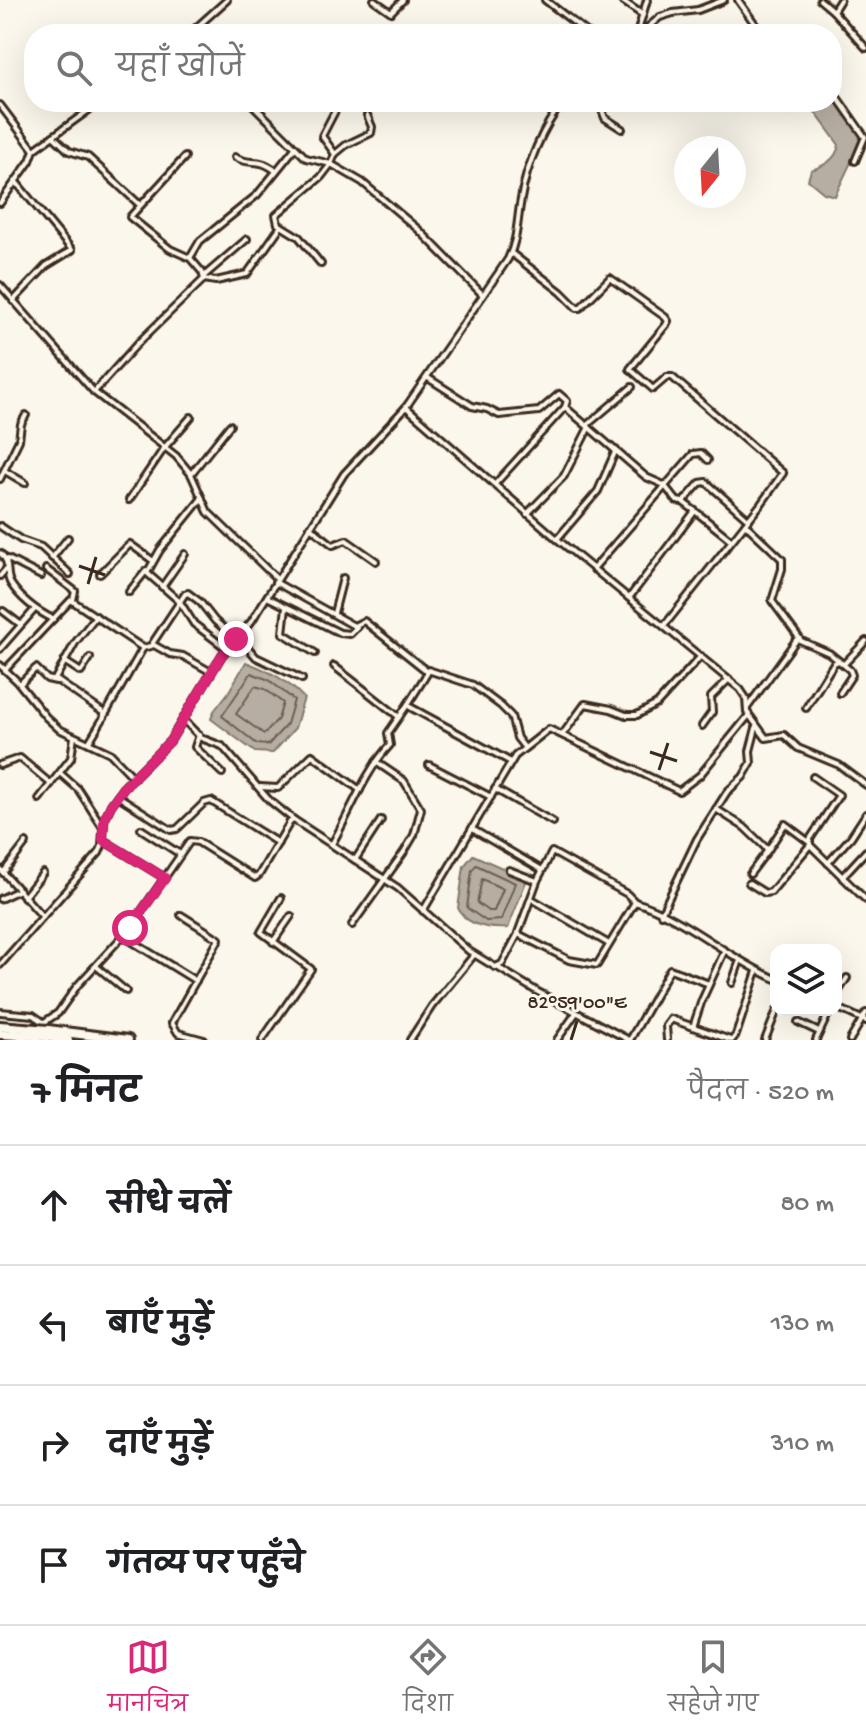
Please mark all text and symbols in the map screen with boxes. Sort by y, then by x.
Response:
search box [24,24,842,112]
icon: search [52,46,96,90]
text: यहाँ खोजें [116,53,244,88]
north arrow [674,136,746,208]
route end [218,621,254,657]
route start [112,910,148,946]
map controls [770,944,842,1016]
button: layers [770,944,842,1016]
text: 82°59'00"E [528,993,628,1016]
text: 7 मिनट [32,1075,140,1115]
text: पैदल · 520 m [688,1079,834,1110]
icon: ahead [32,1183,76,1227]
text: सीधे चलें [108,1190,230,1225]
text: 80 m [780,1190,834,1221]
icon: left [32,1303,76,1347]
text: बाएँ मुड़ें [108,1310,213,1345]
text: 130 m [771,1310,834,1341]
icon: right [32,1423,76,1467]
text: दाएँ मुड़ें [108,1430,212,1465]
text: 310 m [771,1430,834,1461]
icon: arrive [32,1543,76,1587]
text: गंतव्य पर पहुँचे [108,1550,305,1585]
tab: मानचित्र [107,1635,188,1728]
tab: दिशा [403,1635,453,1728]
tab: सहेजे गए [668,1635,759,1728]

